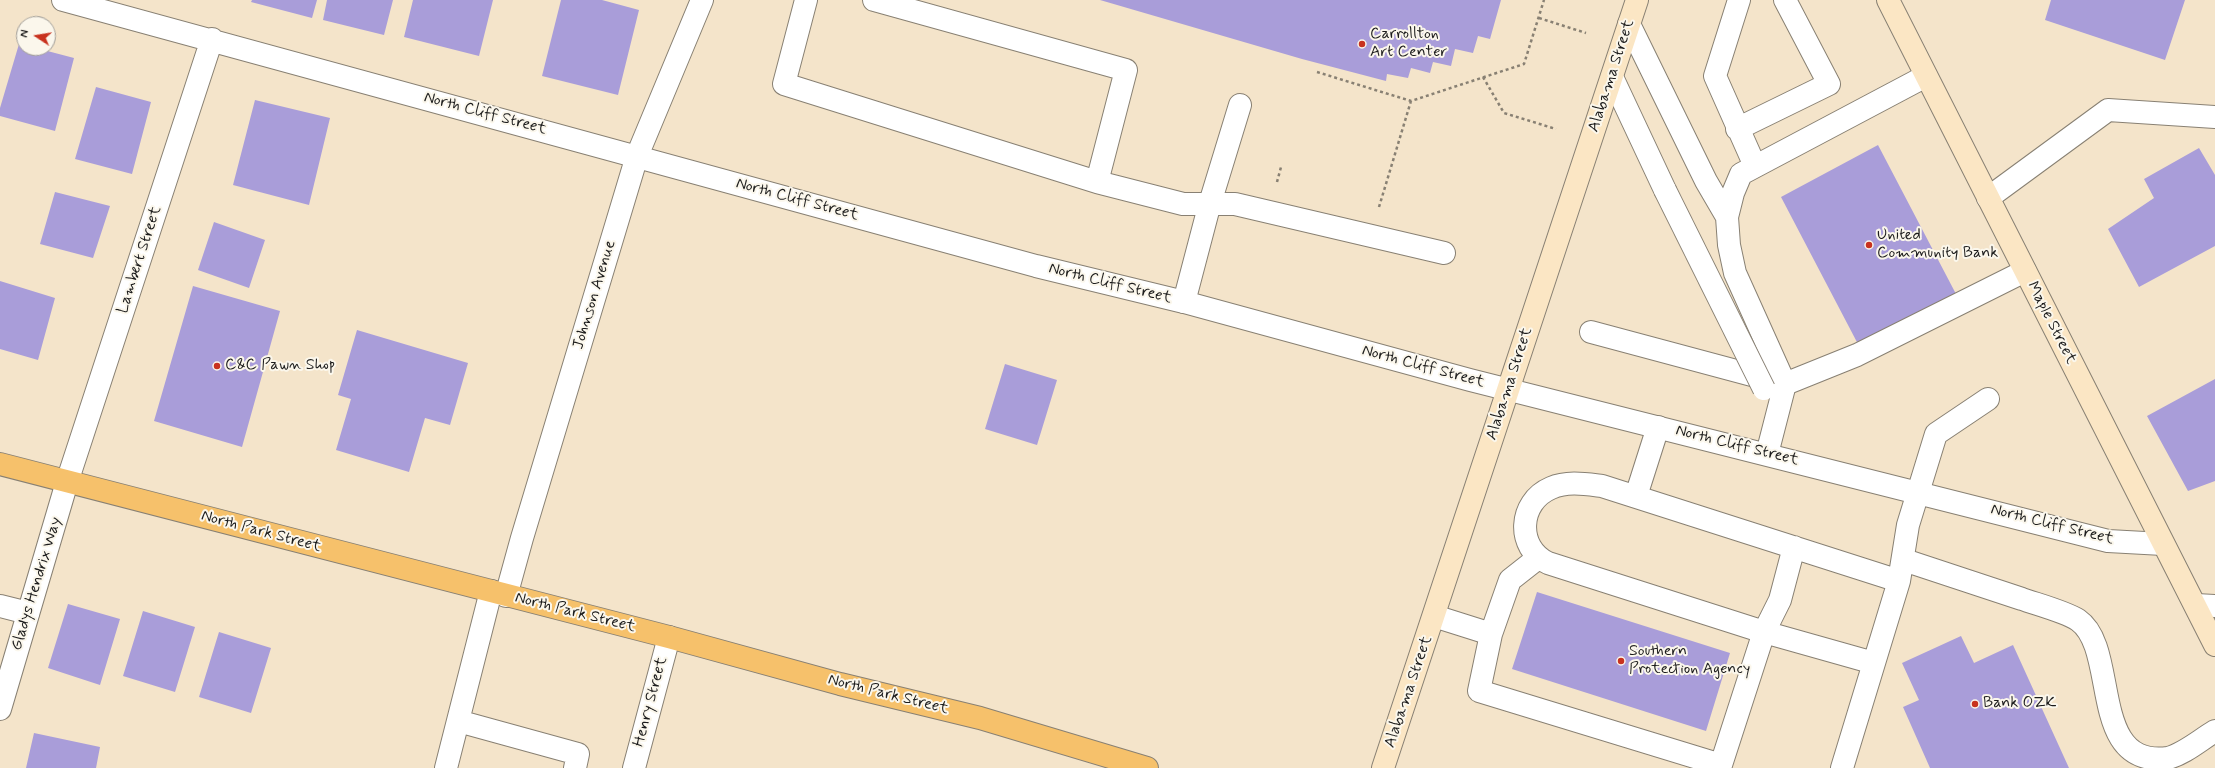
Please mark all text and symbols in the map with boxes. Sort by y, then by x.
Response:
north arrow [16,16,56,56]
street label: Alabama Street [1585,17,1639,135]
place label: Carrollton Art Center [1370,25,1447,63]
text: N [18,29,33,39]
marker: Carrollton Art Center [1357,39,1367,49]
street label: North Cliff Street [422,88,548,140]
street label: North Cliff Street [734,174,860,226]
street label: Lambert Street [114,204,166,316]
place label: United Community Bank [1877,226,1998,264]
street label: Johnson Avenue [569,238,621,352]
marker: United Community Bank [1864,240,1874,250]
street label: North Cliff Street [1046,259,1174,309]
street label: Maple Street [2022,279,2080,367]
street label: Alabama Street [1483,325,1537,443]
street label: North Cliff Street [1360,341,1486,393]
place label: C&C Pawn Shop [225,356,335,376]
marker: C&C Pawn Shop [212,361,222,371]
street label: North Cliff Street [1673,421,1801,471]
street label: North Cliff Street [1988,500,2116,550]
street label: North Park Street [199,507,323,557]
street label: Gladys Hendrix Way [8,515,66,653]
street label: North Park Street [513,589,637,637]
street label: Alabama Street [1381,634,1437,750]
place label: Southern Protection Agency [1629,642,1750,680]
street label: Henry Street [630,655,672,749]
marker: Southern Protection Agency [1616,656,1626,666]
street label: North Park Street [826,671,950,719]
place label: Bank OZK [1983,694,2056,714]
marker: Bank OZK [1970,699,1980,709]

